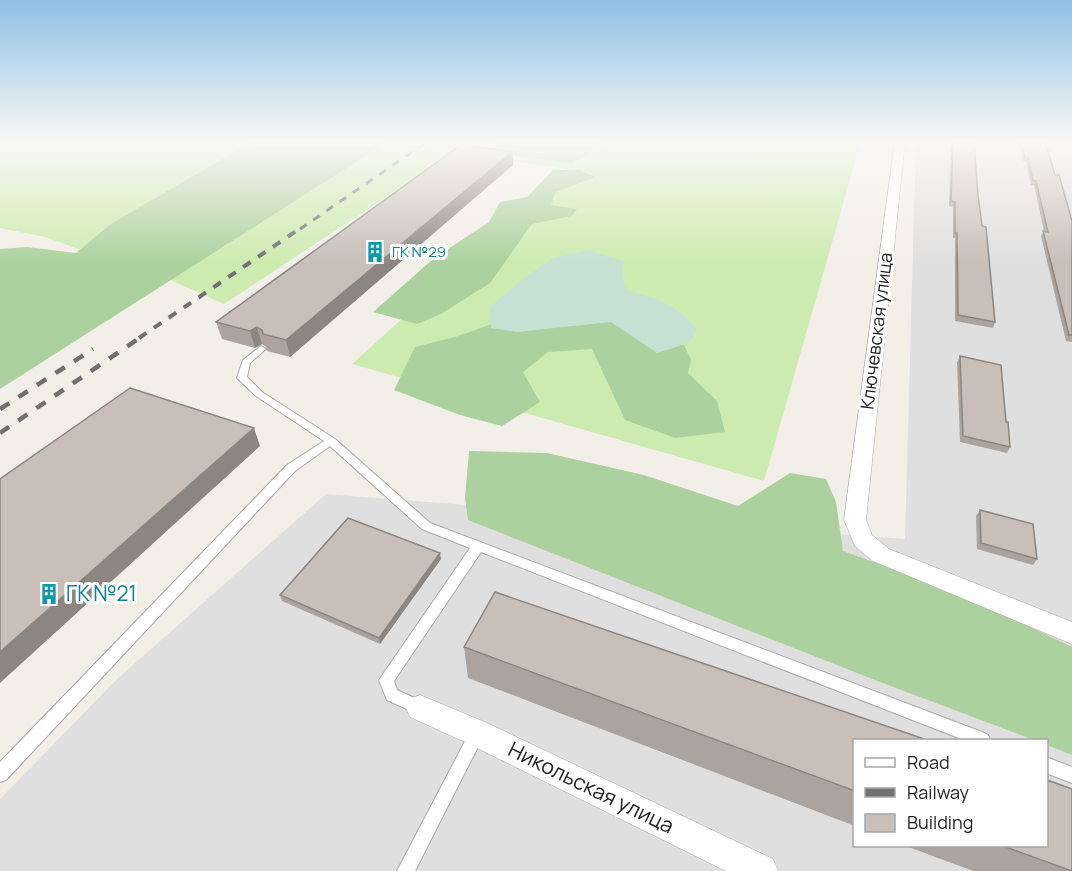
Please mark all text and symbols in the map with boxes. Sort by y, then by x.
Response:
building icon: ГК №29 [363,240,387,264]
place label: ГК №29 [392,241,446,262]
street label: Ключевская улица [854,251,898,411]
place label: ГК №21 [66,579,137,607]
building icon: ГК №21 [37,582,61,606]
street label: Никольская улица [504,735,679,839]
legend [853,739,1048,847]
text: Road [907,750,950,774]
text: Railway [907,780,969,804]
text: Building [907,810,973,834]

